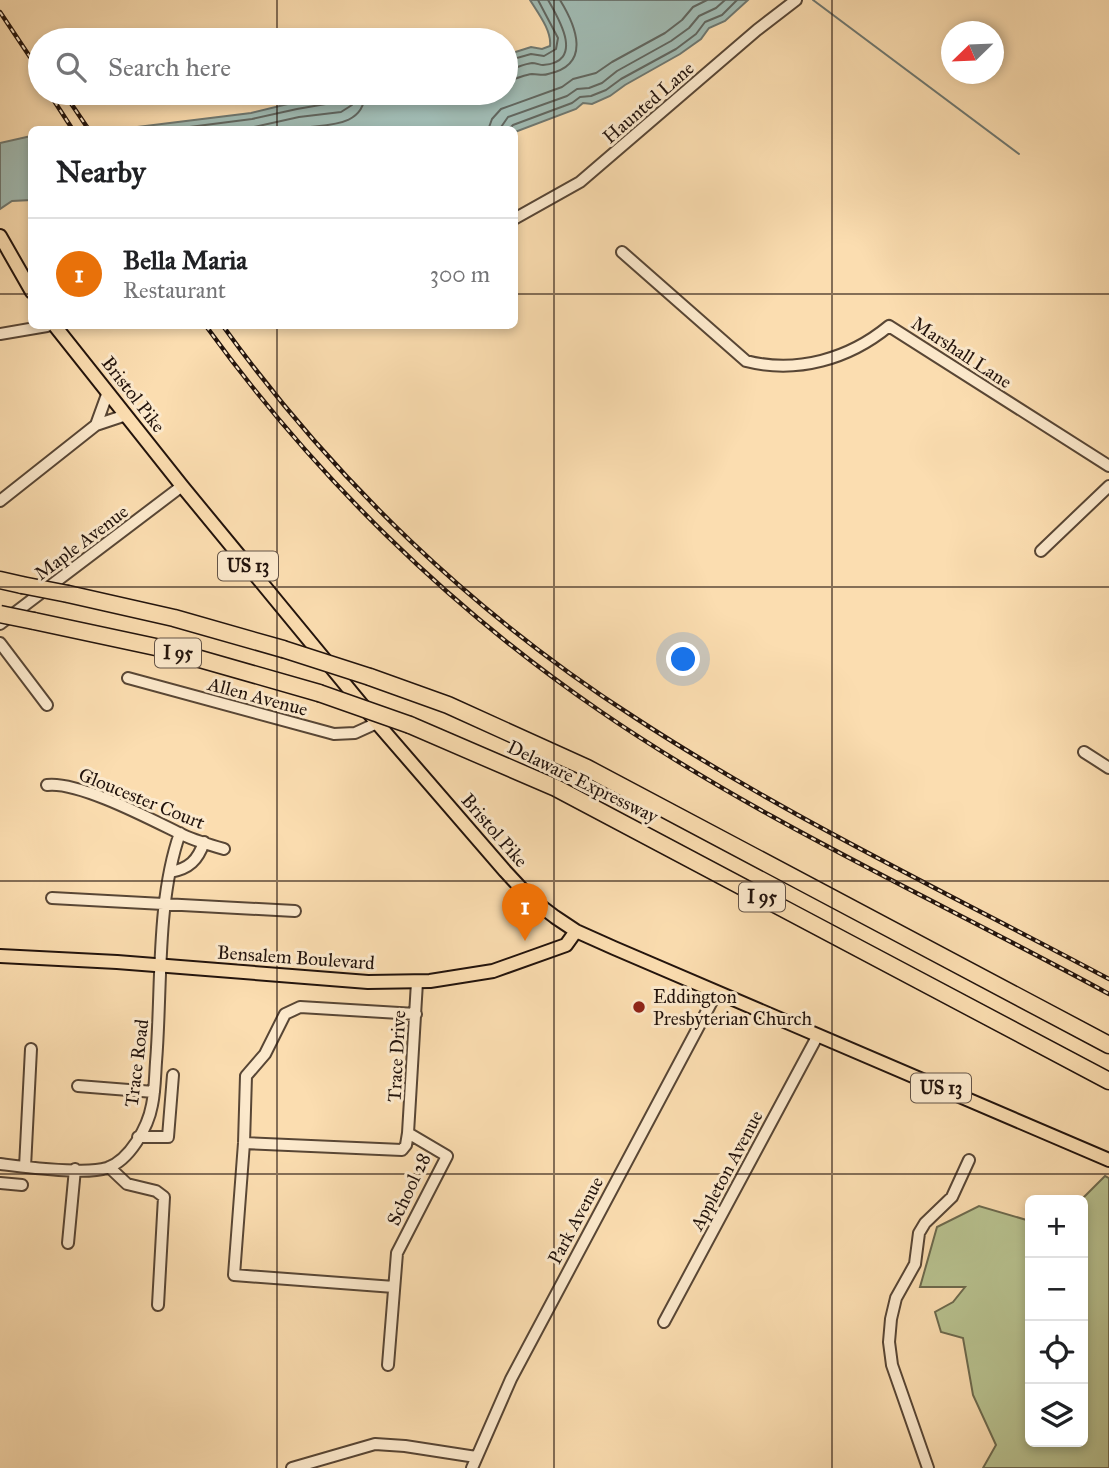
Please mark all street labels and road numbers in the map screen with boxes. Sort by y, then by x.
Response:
street label: Haunted Lane [598,56,699,148]
street label: Marshall Lane [907,311,1016,393]
street label: Bristol Pike [97,352,170,437]
street label: Maple Avenue [30,500,133,585]
road number: US 13 [218,552,278,580]
road number: I 95 [155,638,201,668]
street label: Allen Avenue [205,672,310,721]
street label: Delaware Expressway [504,735,663,828]
street label: Gloucester Court [75,763,209,834]
street label: Bristol Pike [456,789,533,872]
road number: I 95 [739,882,785,912]
street label: Bensalem Boulevard [216,941,376,975]
street label: Trace Drive [383,1010,410,1102]
street label: Trace Road [120,1017,153,1108]
road number: US 13 [911,1073,971,1102]
street label: Appleton Avenue [685,1106,768,1235]
street label: School 28 [382,1149,435,1229]
street label: Park Avenue [543,1173,608,1268]

